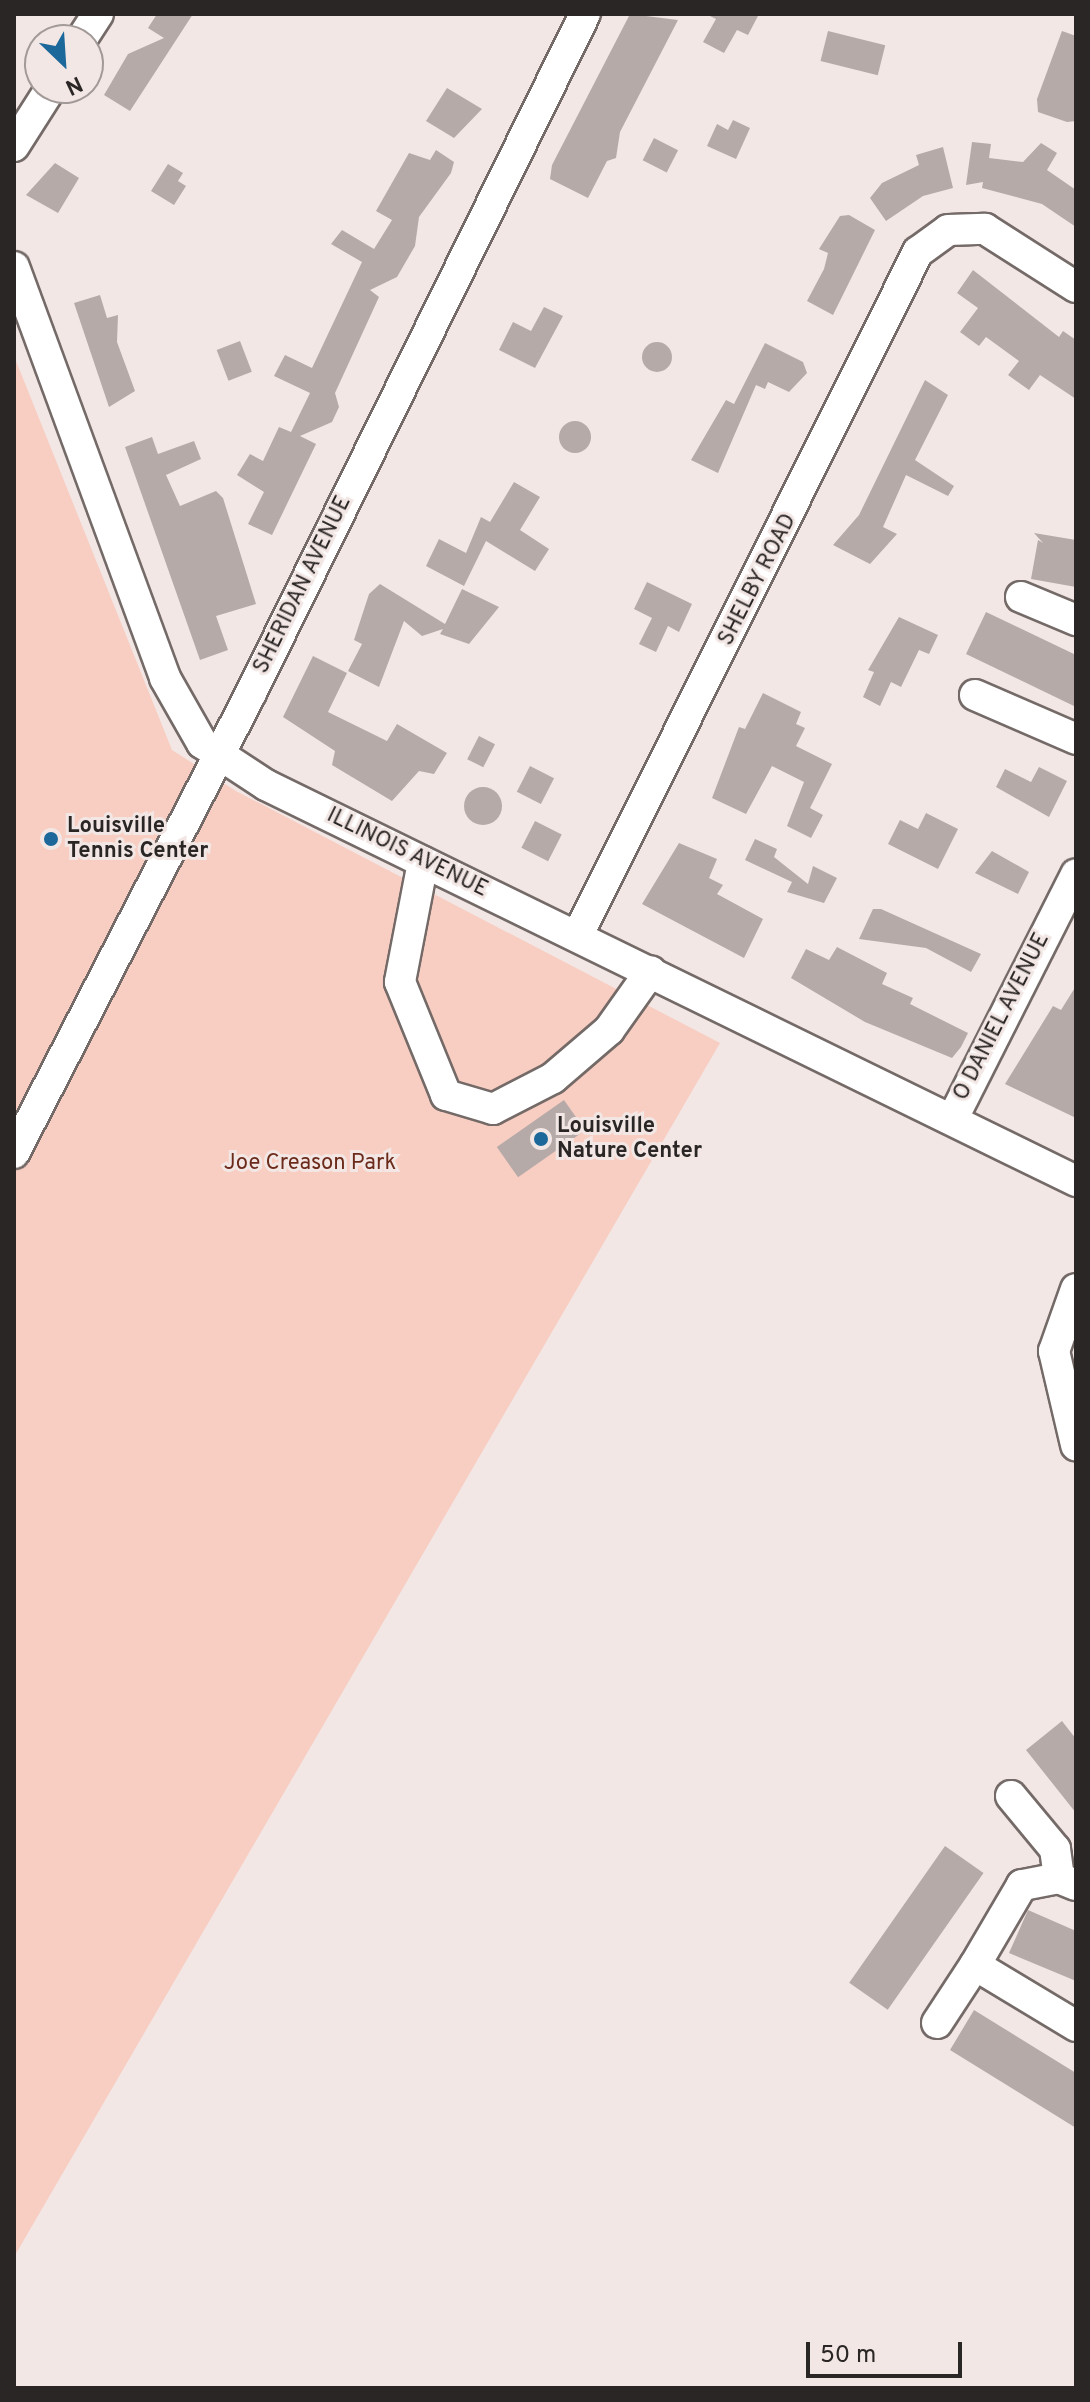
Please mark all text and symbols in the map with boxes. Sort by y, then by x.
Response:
north arrow [24,24,104,104]
text: N [61,69,86,100]
street label: SHERIDAN AVENUE [248,491,358,679]
street label: SHELBY ROAD [713,509,803,651]
street label: ILLINOIS AVENUE [322,802,492,904]
place label: Louisville Tennis Center [67,813,208,864]
marker: Louisville Tennis Center [42,830,60,848]
street label: O DANIEL AVENUE [948,928,1056,1106]
place label: Louisville Nature Center [557,1113,702,1164]
marker: Louisville Nature Center [532,1130,550,1148]
park label: Joe Creason Park [224,1151,396,1177]
scale bar [810,2326,966,2376]
text: 50 m [820,2341,876,2371]

